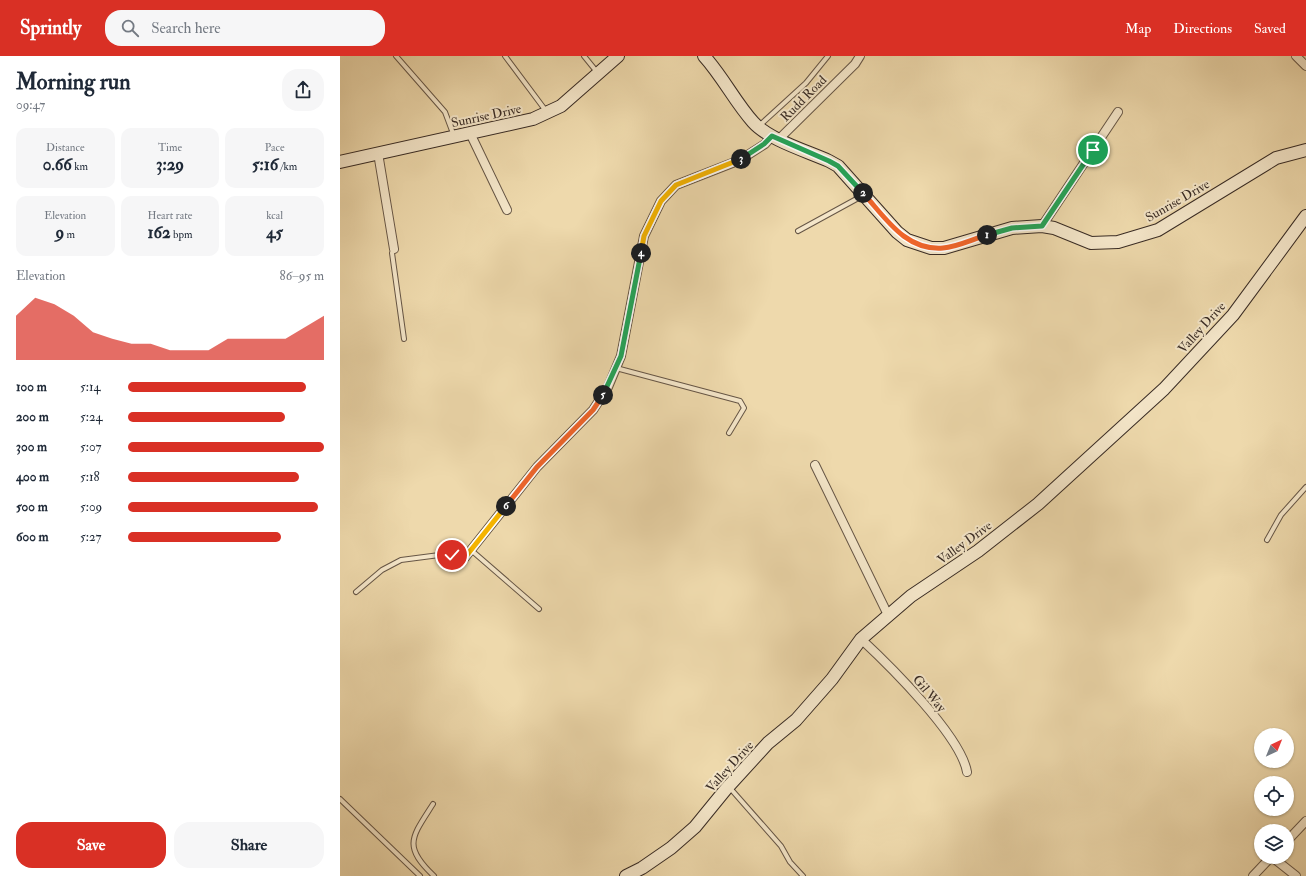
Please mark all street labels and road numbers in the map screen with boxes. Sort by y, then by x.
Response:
street label: Rudd Road [777,72,831,125]
street label: Sunrise Drive [450,101,523,131]
street label: Sunrise Drive [1143,176,1213,226]
street label: Valley Drive [1174,298,1230,357]
street label: Valley Drive [934,517,996,569]
street label: Gil Way [908,672,950,716]
street label: Valley Drive [702,737,758,796]

